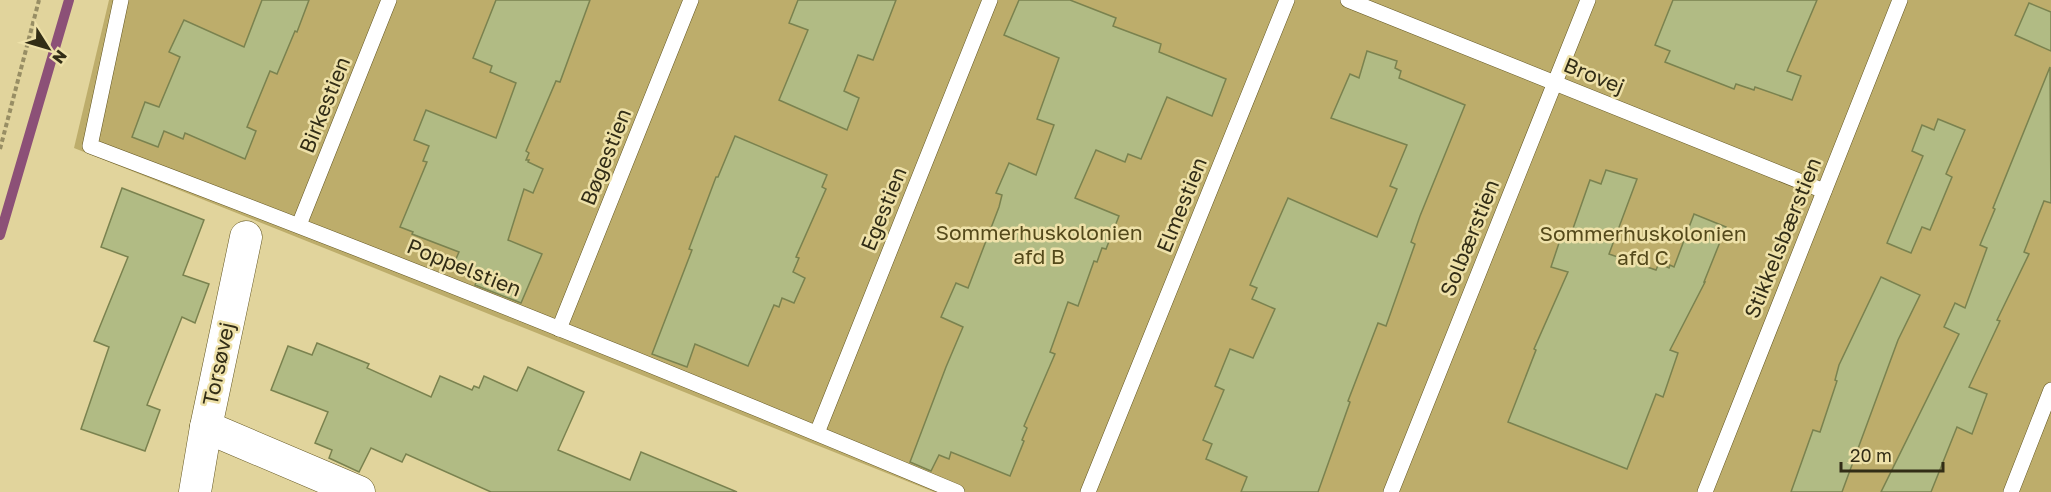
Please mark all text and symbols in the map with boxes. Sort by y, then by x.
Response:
north arrow [18,18,78,78]
text: N [48,46,72,68]
street label: Brovej [1560,51,1629,99]
street label: Birkestien [293,53,355,157]
street label: Bøgestien [574,104,636,209]
street label: Elmestien [1150,153,1212,256]
street label: Stikkelsbærstien [1738,153,1826,322]
street label: Egestien [855,163,912,254]
street label: Solbærstien [1434,175,1504,300]
park label: Sommerhuskolonien afd B [935,219,1143,269]
park label: Sommerhuskolonien afd C [1539,220,1747,270]
street label: Poppelstien [403,232,525,302]
street label: Torsøvej [197,320,240,408]
scale bar [1841,435,1943,473]
text: 20 m [1850,444,1892,466]

